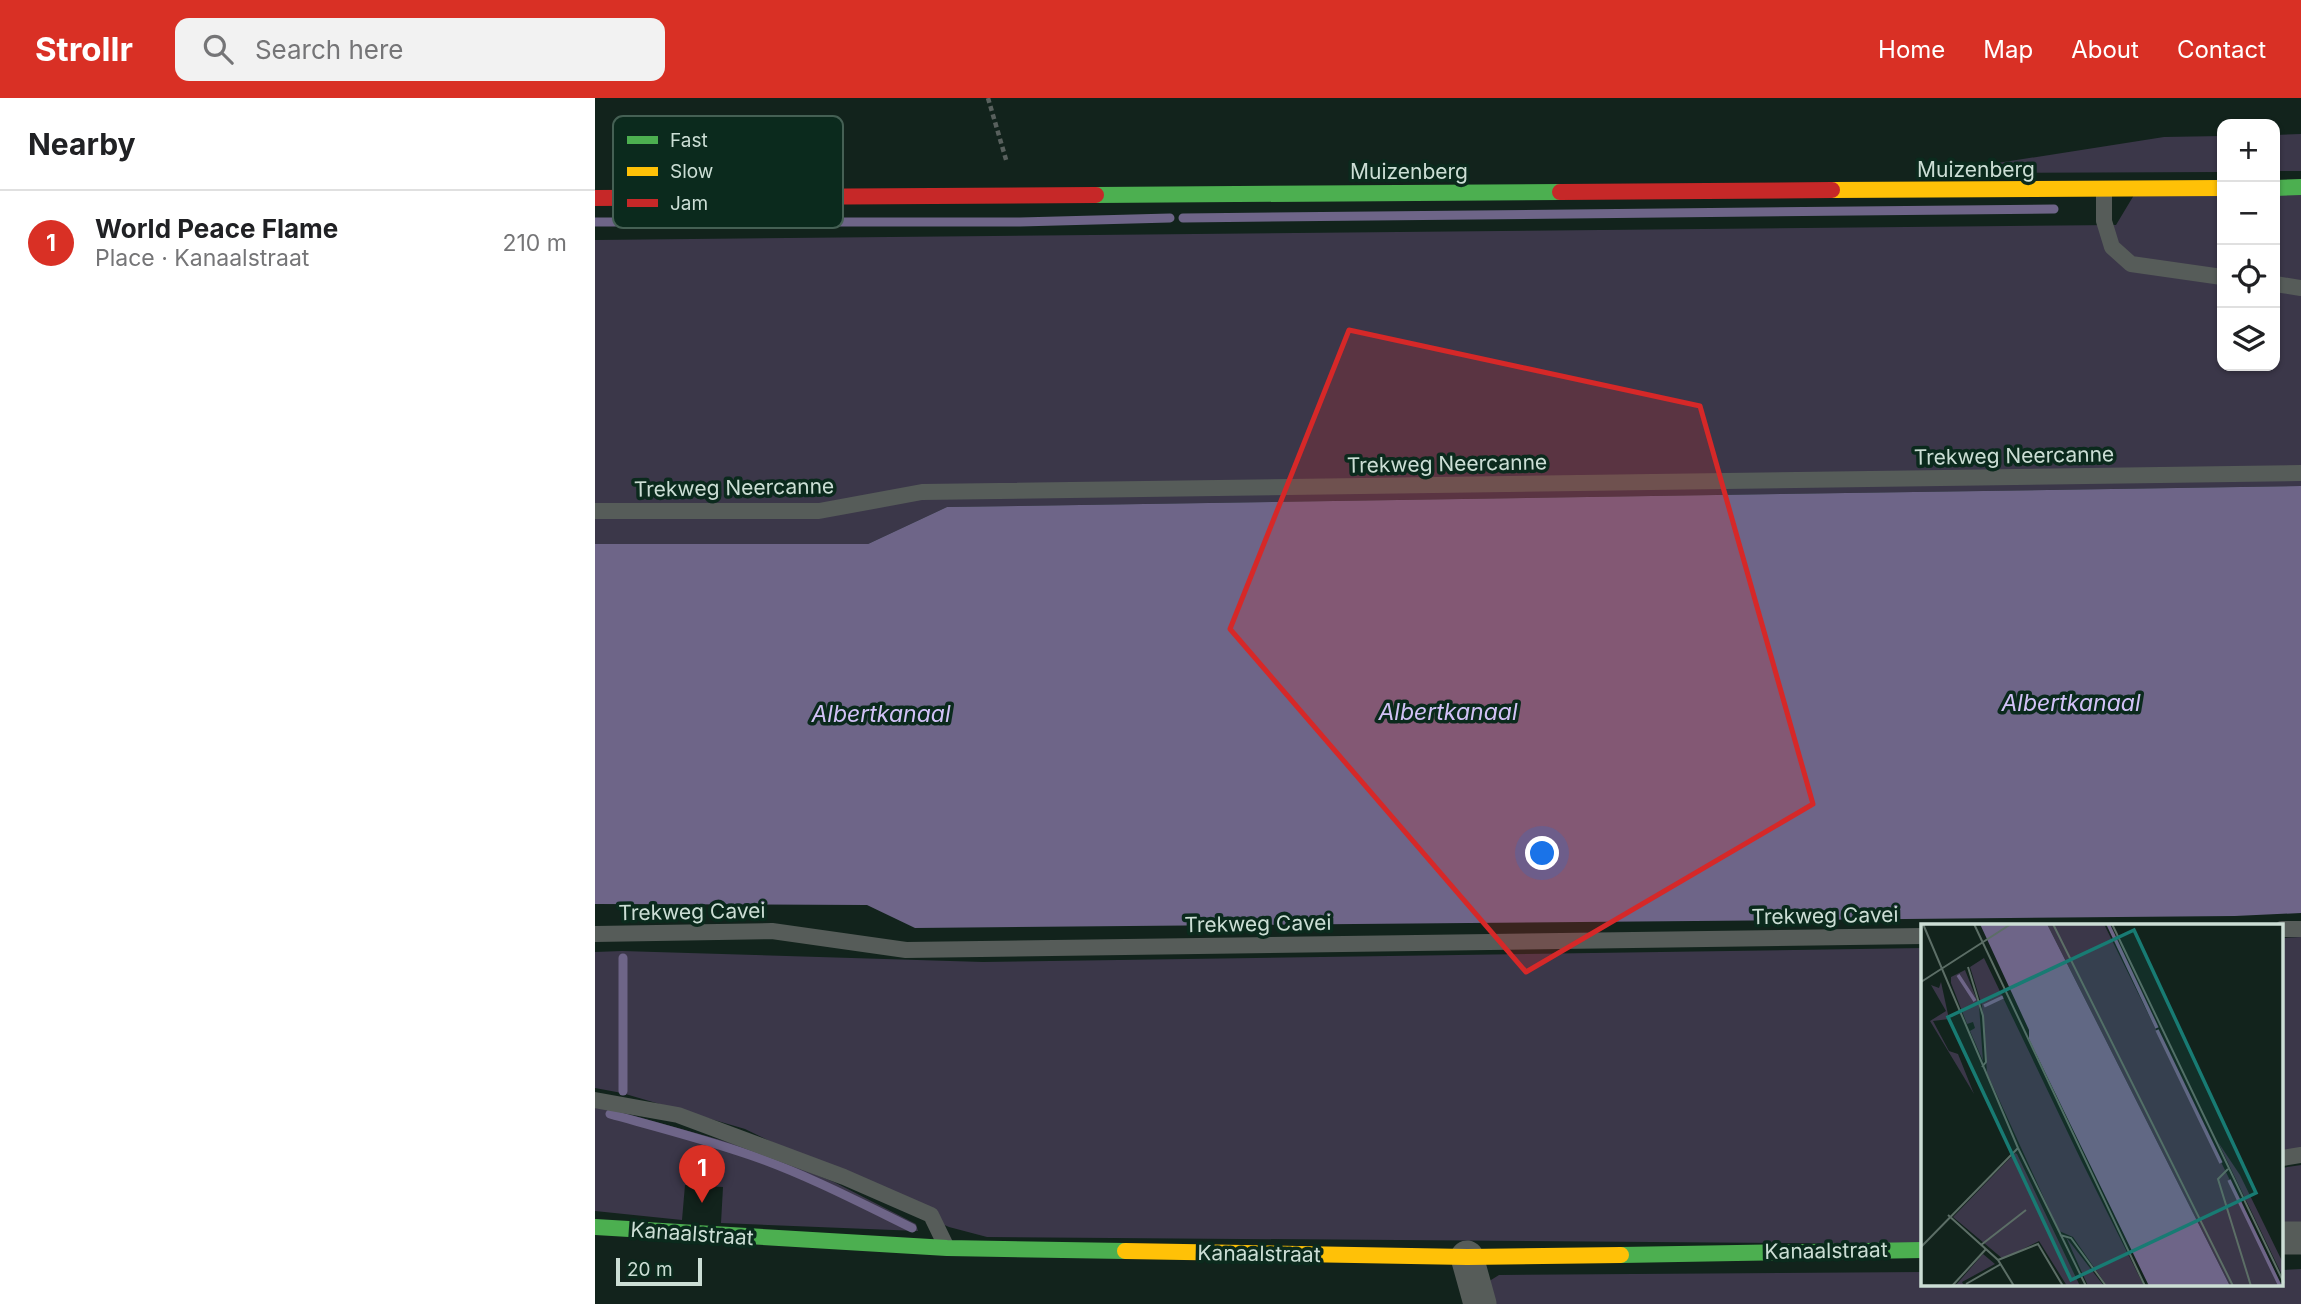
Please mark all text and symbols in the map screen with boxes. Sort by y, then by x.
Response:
search box [175,18,665,81]
text: Strollr [35,29,133,69]
icon: search [199,30,237,68]
text: Search here [255,34,404,65]
text: Home [1878,35,1945,64]
text: Map [1983,35,2033,64]
text: About [2071,35,2139,64]
text: Contact [2177,35,2266,64]
legend [613,116,843,228]
map controls [2217,119,2280,371]
button: + [2217,119,2280,182]
text: Nearby [28,126,136,162]
text: Fast [670,129,708,152]
street label: Muizenberg [1917,157,2035,182]
street label: Muizenberg [1350,159,1468,184]
text: Slow [670,160,713,183]
button: − [2217,182,2280,245]
text: Jam [670,192,708,215]
text: World Peace Flame [95,213,338,244]
text: 1 [46,229,56,257]
text: 210 m [502,229,567,257]
text: Place · Kanaalstraat [95,244,309,272]
button: locate [2217,245,2280,308]
button: layers [2217,308,2280,371]
street label: Trekweg Neercanne [1914,441,2114,470]
street label: Trekweg Neercanne [1347,449,1547,478]
street label: Trekweg Neercanne [634,473,834,502]
water label: Albertkanaal [2001,689,2141,717]
water label: Albertkanaal [1378,698,1518,726]
water label: Albertkanaal [811,700,951,728]
your location [1525,836,1559,870]
street label: Trekweg Cavei [618,898,766,925]
street label: Trekweg Cavei [1751,902,1899,929]
street label: Trekweg Cavei [1184,910,1332,937]
inset map [1921,924,2283,1286]
pin: 1 [679,1145,725,1203]
street label: Kanaalstraat [630,1217,755,1250]
street label: Kanaalstraat [1764,1237,1888,1264]
street label: Kanaalstraat [1197,1240,1321,1267]
scale bar [616,1255,702,1287]
text: 20 m [627,1258,673,1281]

